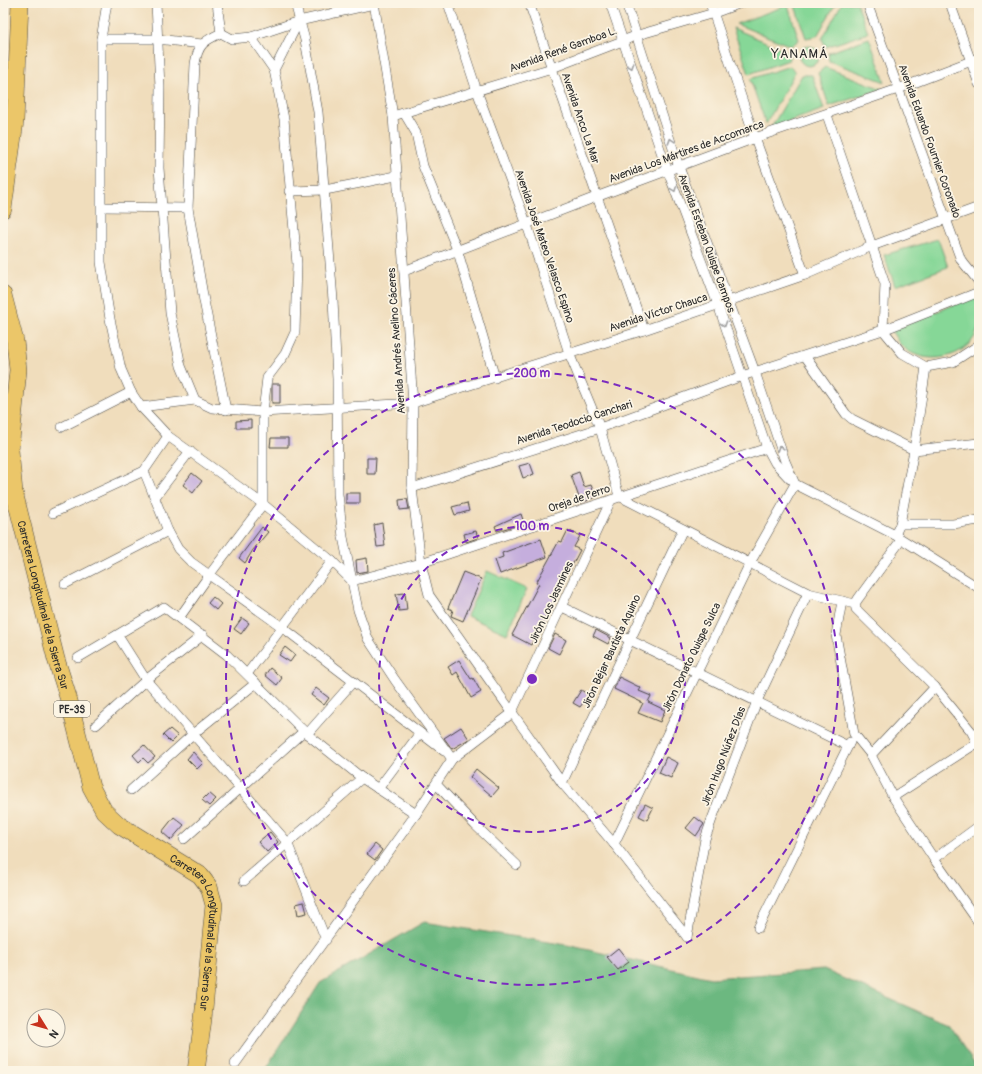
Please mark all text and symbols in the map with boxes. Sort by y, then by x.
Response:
street label: Avenida René Gamboa L. [508,24,619,75]
district label: YANAMÁ [770,46,829,62]
one-way arrow [627,63,635,70]
street label: Avenida Eduardo Fournier Coronado [896,63,963,220]
street label: Avenida Anco La Mar [559,71,602,166]
street label: Avenida Los Mártires de Accomarca [607,117,765,186]
one-way arrow [667,138,676,145]
street label: Avenida José Mateo Velasco Espino [512,168,577,325]
street label: Avenida Esteban Quispe Campos [675,172,738,314]
one-way arrow [670,185,678,192]
street label: Avenida Andrés Avelino Cáceres [385,267,408,415]
street label: Avenida Víctor Chauca [607,290,709,335]
one-way arrow [720,320,728,327]
text: 200 m [514,366,551,381]
street label: Avenida Teodocio Canchari [515,398,634,447]
one-way arrow [776,445,785,452]
street label: Oreja de Perro [547,482,612,515]
street label: Carretera Longitudinal de la Sierra Sur [14,519,71,691]
text: 100 m [515,519,550,534]
street label: Jirón Los Jasmines [527,559,576,645]
street label: Jirón Béjar Bautista Aquino [579,592,644,710]
street label: Jirón Donato Quispe Sulca [659,601,724,714]
centre of rings [525,672,539,686]
road number: PE-3S [54,701,90,717]
street label: Jirón Hugo Núñez Días [699,705,748,808]
street label: Carretera Longitudinal de la Sierra Sur [167,852,220,1011]
north arrow [26,1008,66,1048]
text: N [46,1027,61,1041]

